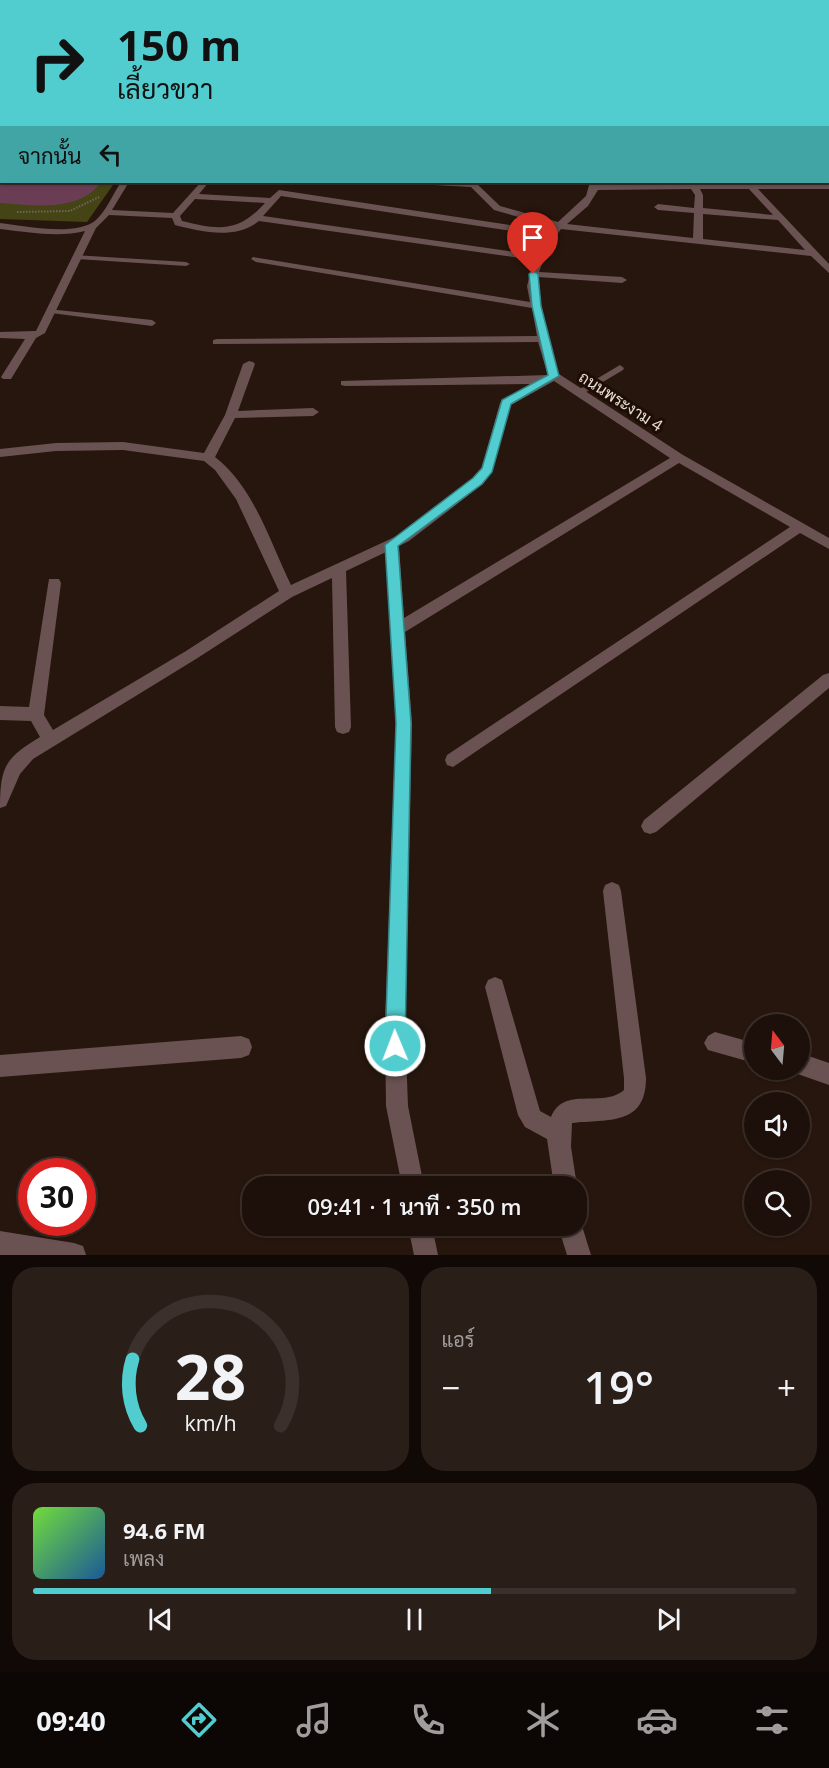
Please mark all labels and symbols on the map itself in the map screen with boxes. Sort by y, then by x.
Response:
pin [507,212,558,274]
street label: ถนนพระงาม 4 [575,366,667,436]
position arrow [363,1014,427,1078]
north arrow [744,1014,810,1080]
speed limit sign: 30 [18,1158,96,1236]

